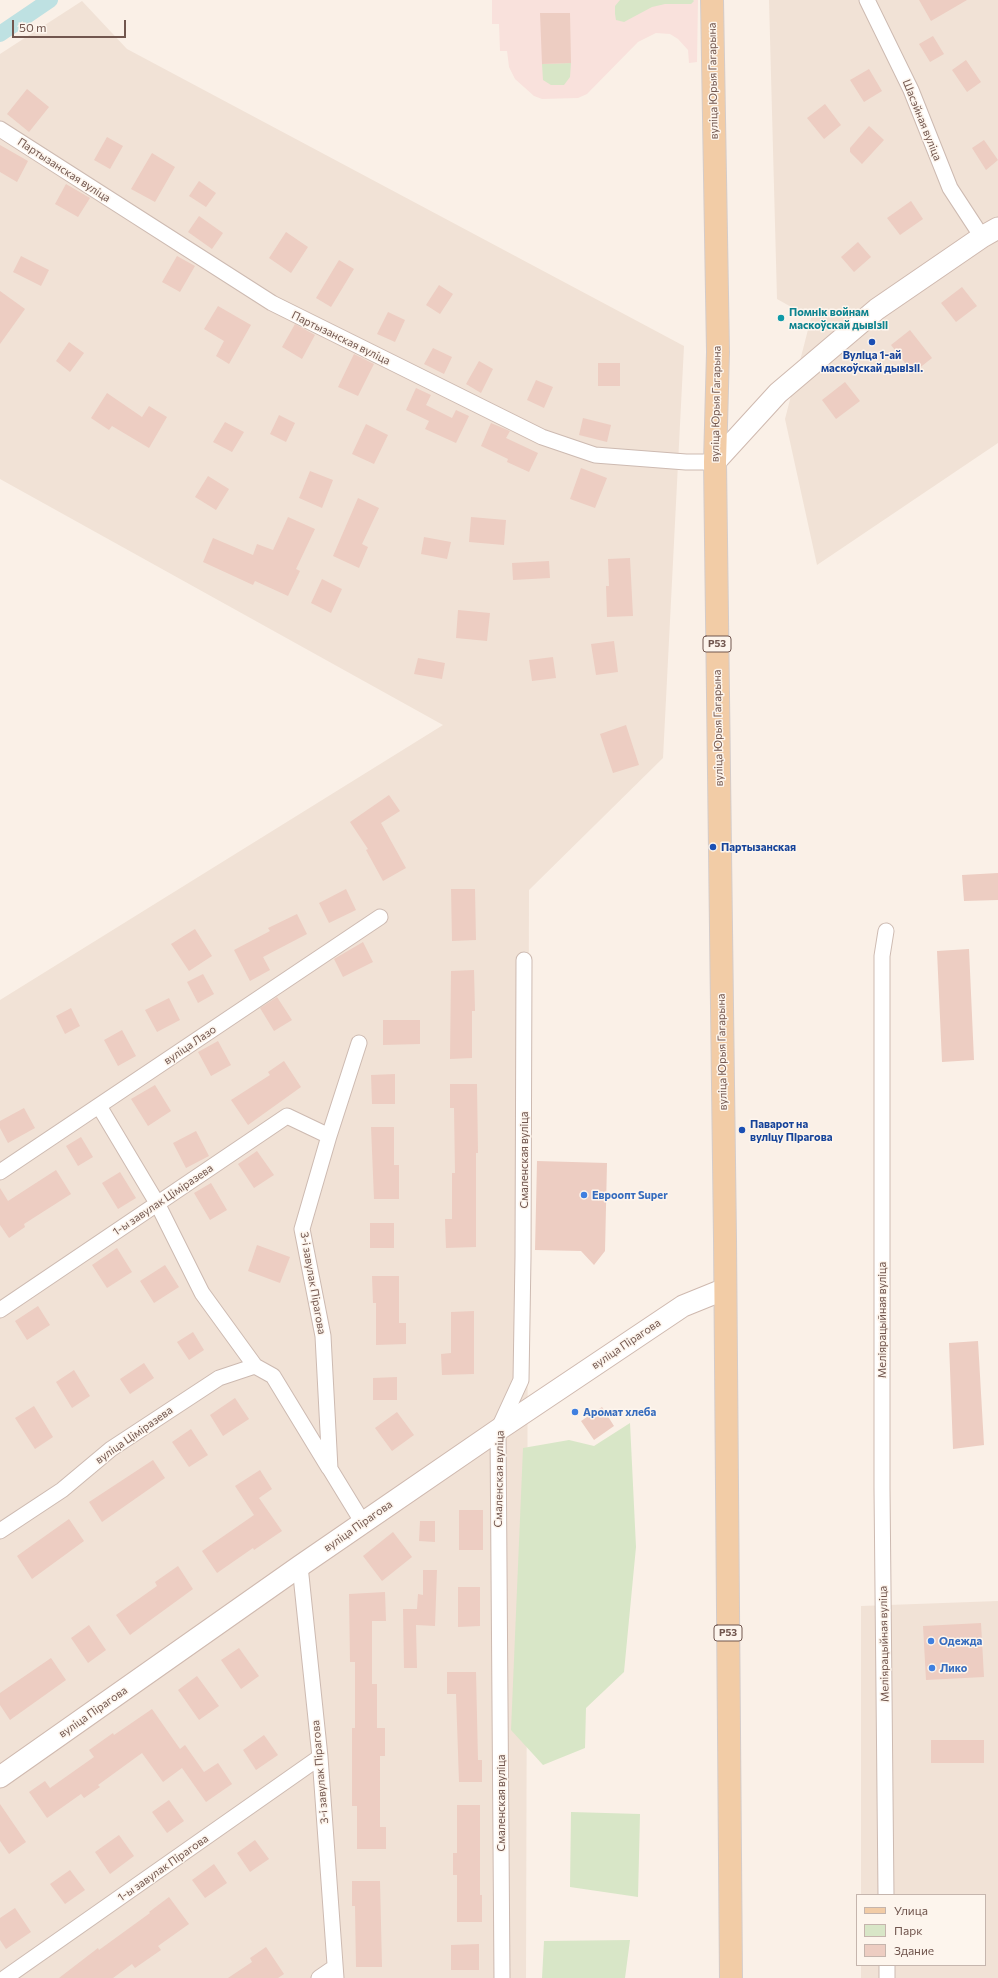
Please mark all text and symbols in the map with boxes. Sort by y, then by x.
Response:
scale bar [14,12,128,38]
text: 50 m [19,20,47,34]
street label: вуліца Юрыя Гагарына [705,23,721,139]
street label: Шасэйная вуліца [900,77,944,163]
street label: Партызанская вуліца [15,135,113,205]
place label: Помнік войнам маскоўскай дывізіі [789,305,888,331]
street label: Партызанская вуліца [290,308,392,368]
marker: Помнік войнам маскоўскай дывізіі [776,313,786,323]
marker: Вуліца 1-ай маскоўскай дывізіі. [867,337,877,347]
street label: вуліца Юрыя Гагарына [708,346,724,462]
place label: Вуліца 1-ай маскоўскай дывізіі. [821,348,923,374]
road number: Р53 [703,636,731,652]
street label: вуліца Юрыя Гагарына [710,670,726,786]
place label: Партызанская [721,840,796,854]
marker: Партызанская [708,842,718,852]
street label: вуліца Юрыя Гагарына [714,994,730,1110]
street label: вуліца Лазо [161,1023,219,1067]
street label: Смаленская вуліца [517,1112,531,1208]
place label: Паварот на вуліцу Пірагова [750,1117,832,1143]
marker: Паварот на вуліцу Пірагова [737,1125,747,1135]
street label: 1-ы завулак Ціміразева [110,1161,216,1239]
place label: Евроопт Super [592,1188,668,1202]
marker: Евроопт Super [579,1190,589,1200]
street label: 3-і завулак Пірагова [297,1231,329,1335]
street label: Меліярацыйная вуліца [875,1262,889,1378]
street label: вуліца Пірагова [589,1316,663,1372]
street label: вуліца Ціміразева [93,1403,175,1467]
place label: Аромат хлеба [583,1405,656,1419]
marker: Аромат хлеба [570,1407,580,1417]
street label: Смаленская вуліца [492,1430,506,1528]
street label: вуліца Пірагова [321,1497,395,1555]
street label: Меліярацыйная вуліца [876,1586,892,1702]
road number: Р53 [714,1625,742,1641]
place label: Одежда [939,1634,982,1648]
marker: Одежда [926,1636,936,1646]
place label: Лико [940,1661,967,1675]
marker: Лико [927,1663,937,1673]
street label: вуліца Пірагова [56,1683,130,1741]
street label: 3-і завулак Пірагова [309,1720,331,1824]
street label: Смаленская вуліца [494,1755,508,1851]
street label: 1-ы завулак Пірагова [115,1832,211,1904]
legend [856,1894,986,1966]
text: Улица [894,1903,928,1917]
text: Парк [894,1923,923,1937]
text: Здание [894,1943,934,1957]

